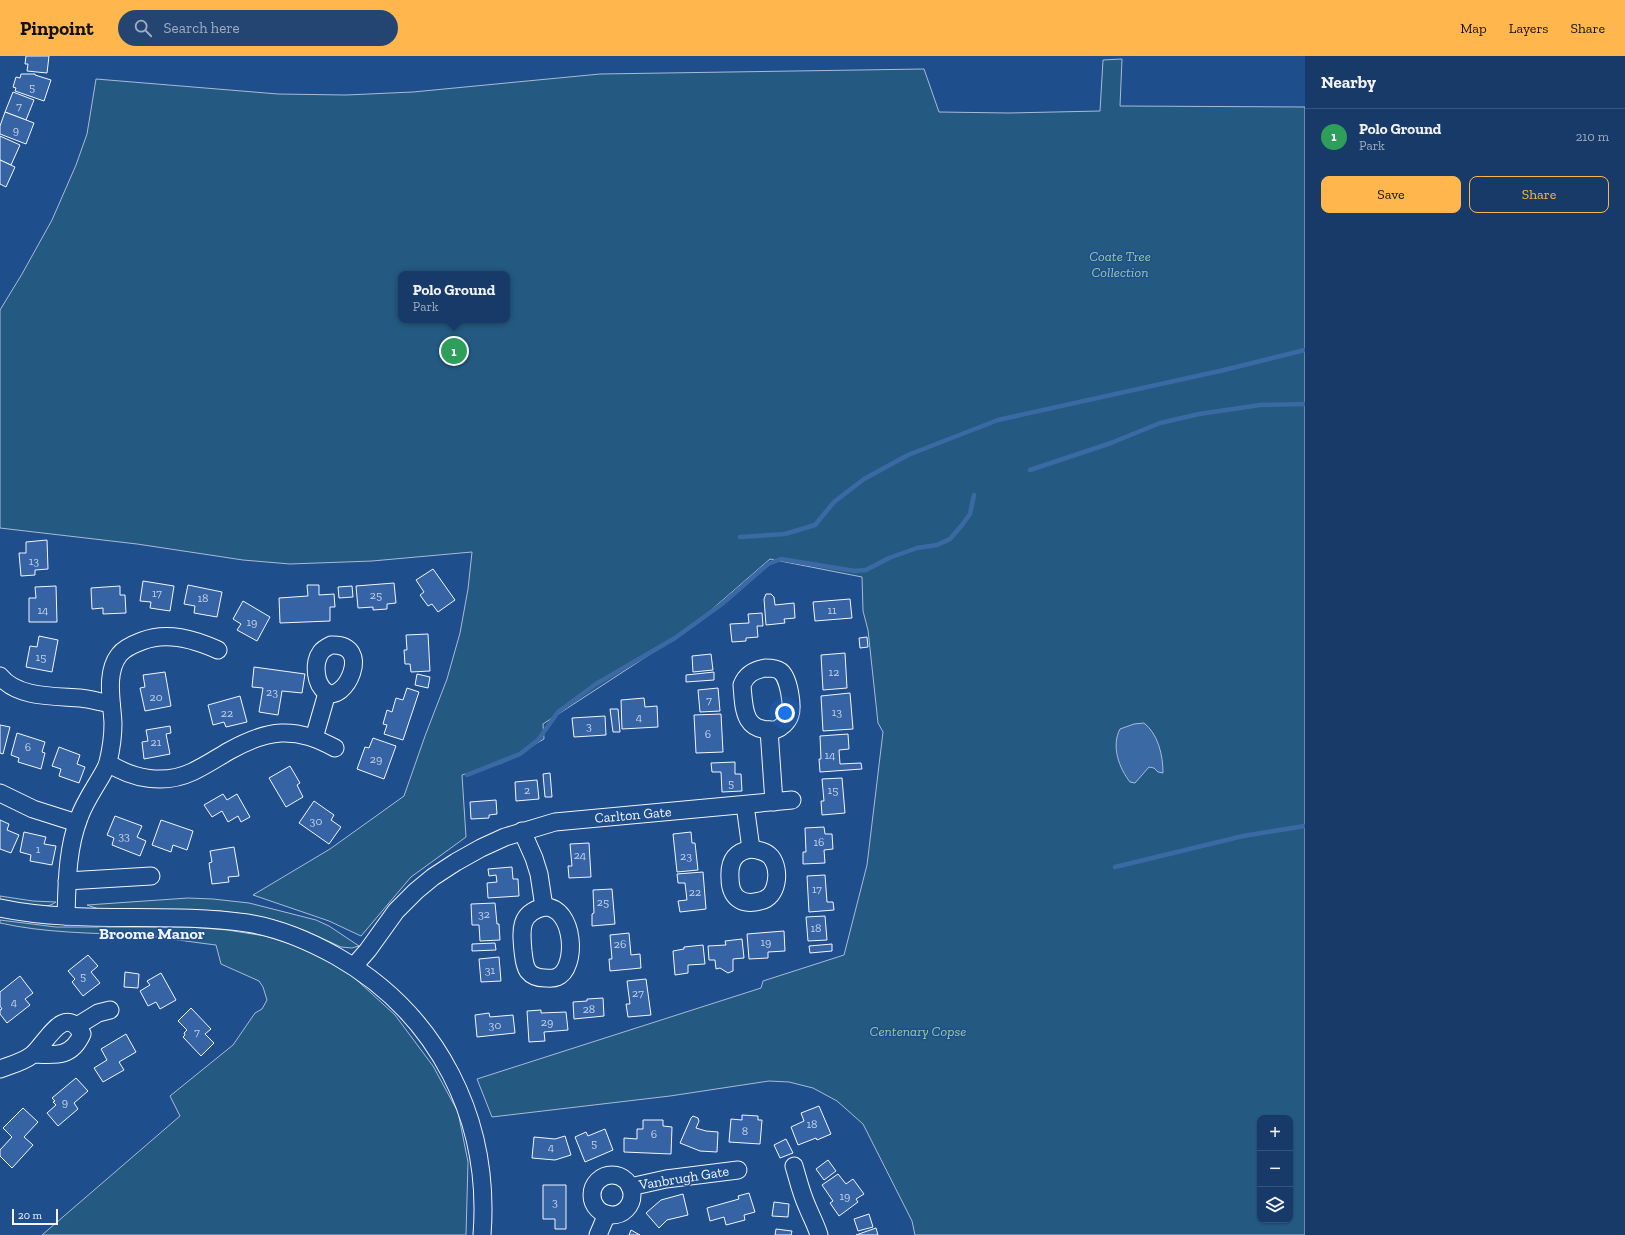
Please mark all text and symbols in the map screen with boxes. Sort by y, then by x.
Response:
search box [118,10,398,46]
text: Pinpoint [20,17,94,40]
icon: search [132,17,154,39]
text: Search here [164,19,240,37]
text: Map [1460,20,1487,37]
text: Layers [1509,20,1548,37]
text: Share [1570,20,1605,37]
text: Nearby [1321,72,1376,92]
house number: 5 [29,80,35,94]
house number: 7 [16,99,22,113]
text: Polo Ground [1359,120,1441,138]
house number: 9 [13,123,19,137]
text: 1 [1331,129,1337,144]
text: 210 m [1576,129,1609,144]
text: Park [1359,138,1385,153]
button: Save [1321,176,1461,213]
button: Share [1469,176,1609,213]
park label: Coate Tree Collection [1089,248,1151,281]
popup [398,271,510,323]
text: Polo Ground [413,281,495,299]
text: Park [413,299,439,314]
pin: 1 [441,336,467,366]
house number: 13 [29,554,39,568]
house number: 17 [152,586,162,600]
house number: 25 [370,588,382,602]
house number: 18 [197,591,209,605]
house number: 14 [37,603,49,617]
house number: 11 [827,603,837,617]
house number: 19 [247,615,258,629]
house number: 15 [36,650,46,664]
house number: 12 [829,665,839,679]
house number: 23 [266,685,278,699]
house number: 20 [149,690,163,704]
house number: 7 [706,693,712,707]
your location [775,703,795,723]
house number: 13 [832,705,842,719]
house number: 22 [221,706,233,720]
house number: 4 [636,710,643,724]
house number: 3 [586,719,592,733]
house number: 6 [705,727,711,741]
house number: 21 [151,735,162,749]
house number: 6 [25,740,31,754]
house number: 14 [824,748,836,762]
house number: 29 [370,752,382,766]
house number: 5 [728,776,734,790]
house number: 2 [524,783,530,797]
house number: 15 [828,783,838,797]
street label: Carlton Gate [594,803,673,827]
house number: 30 [310,814,322,828]
house number: 33 [118,829,130,843]
house number: 16 [814,835,825,849]
house number: 1 [36,842,41,856]
house number: 24 [574,848,587,862]
house number: 23 [680,849,692,863]
house number: 17 [812,882,822,896]
house number: 22 [689,885,701,899]
house number: 25 [597,895,609,909]
house number: 32 [478,907,490,921]
house number: 18 [810,921,822,935]
district label: Broome Manor [99,924,205,943]
house number: 19 [761,935,772,949]
house number: 26 [614,937,626,951]
house number: 31 [485,963,496,977]
house number: 5 [80,969,86,983]
house number: 27 [632,986,644,1000]
house number: 4 [11,995,18,1009]
house number: 28 [583,1002,595,1016]
house number: 29 [541,1015,553,1029]
house number: 30 [489,1018,501,1032]
park label: Centenary Copse [870,1023,966,1040]
house number: 7 [194,1025,200,1039]
house number: 9 [62,1095,68,1109]
map controls [1257,1115,1293,1223]
button: + [1257,1115,1293,1151]
house number: 18 [806,1117,818,1131]
house number: 8 [742,1124,748,1138]
house number: 6 [651,1127,657,1141]
house number: 5 [591,1136,597,1150]
house number: 4 [548,1140,555,1154]
button: − [1257,1151,1293,1187]
street label: Vanbrugh Gate [637,1162,731,1194]
button: layers [1257,1187,1293,1223]
house number: 19 [840,1189,851,1203]
house number: 3 [552,1195,558,1209]
scale bar [12,1207,58,1226]
text: 20 m [18,1209,42,1222]

